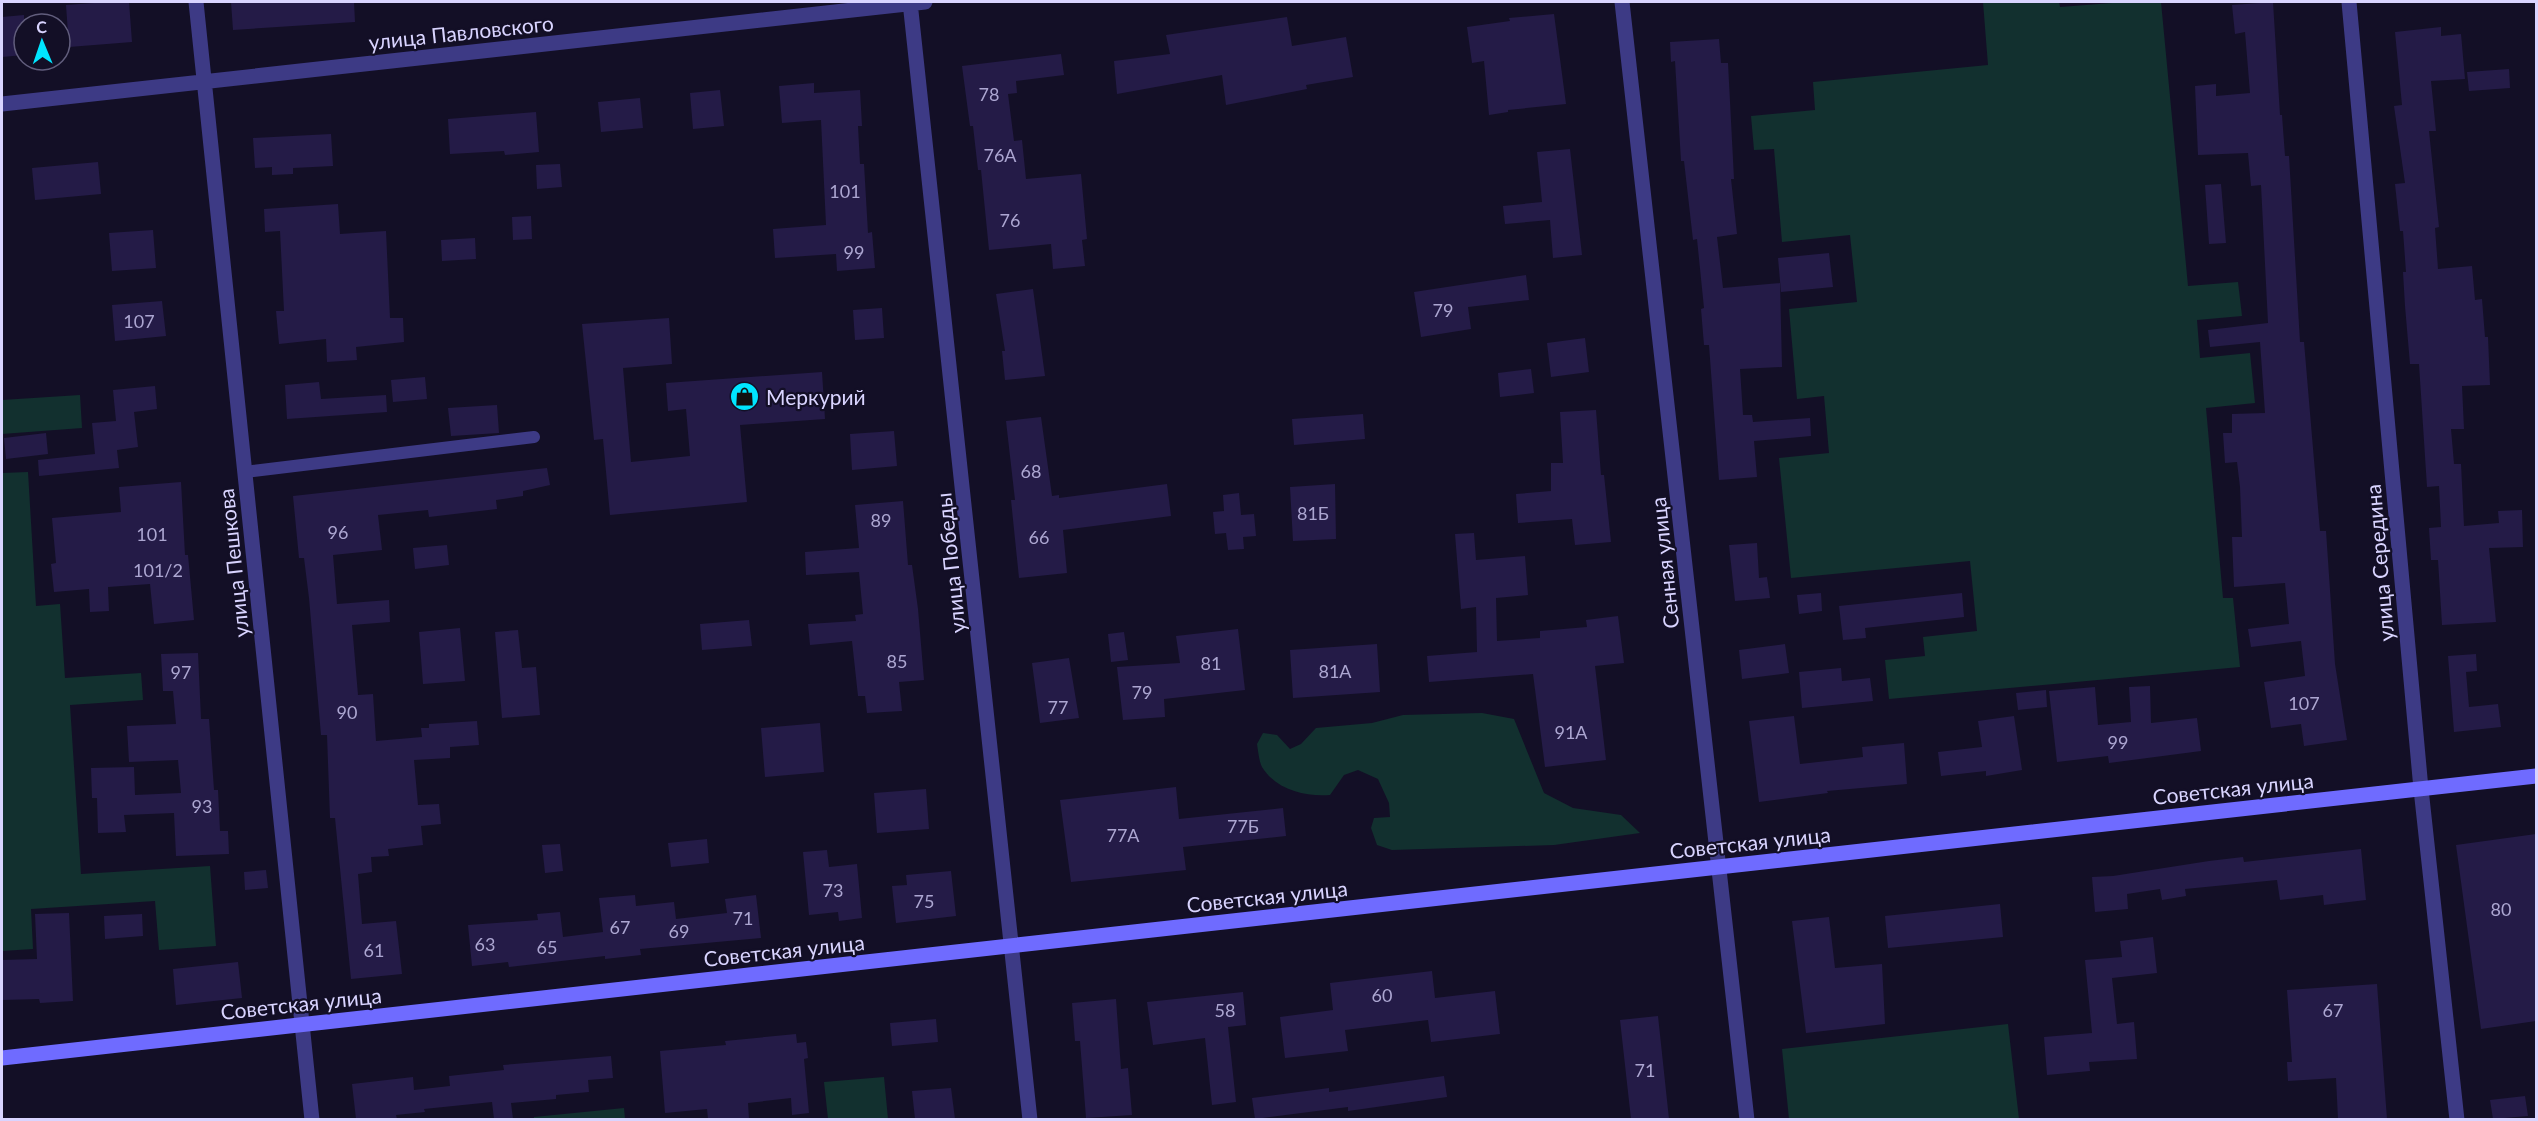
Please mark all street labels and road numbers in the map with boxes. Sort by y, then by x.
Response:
street label: улица Павловского [367,10,555,54]
street label: улица Середина [2360,483,2398,643]
street label: улица Пешкова [213,487,253,639]
street label: улица Победы [930,491,970,635]
street label: Сенная улица [1645,496,1683,630]
street label: Советская улица [2151,767,2315,809]
street label: Советская улица [1668,821,1832,863]
street label: Советская улица [1185,875,1349,917]
street label: Советская улица [702,929,866,971]
street label: Советская улица [219,982,383,1024]

